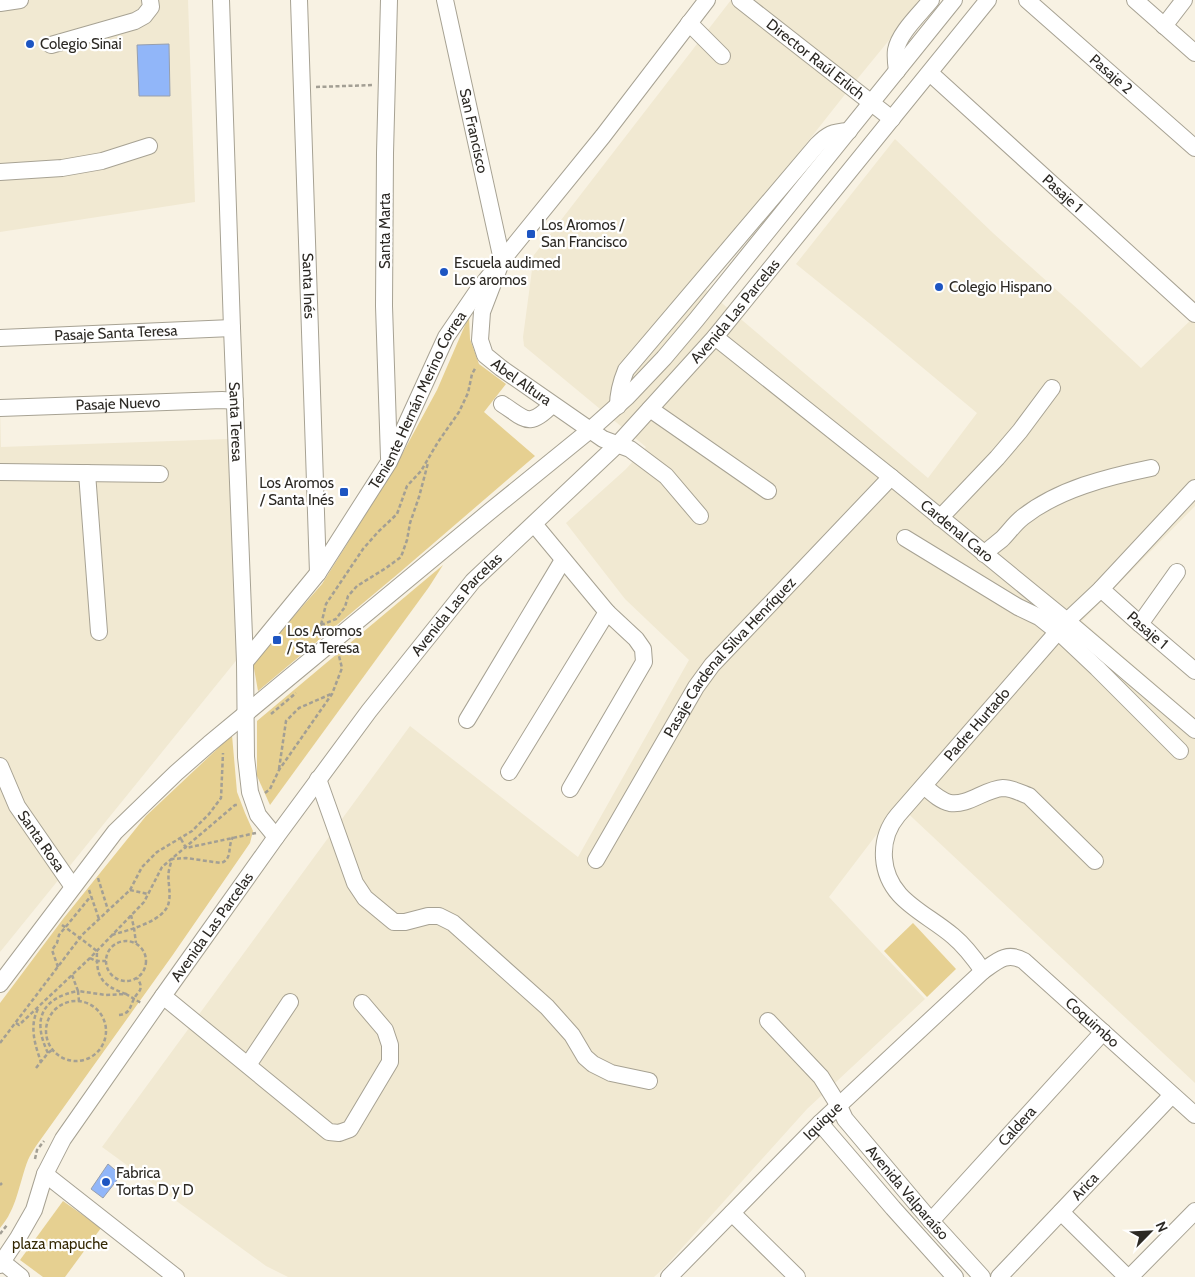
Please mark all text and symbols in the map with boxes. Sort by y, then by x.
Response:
street label: Director Raúl Erlich [763,15,868,103]
place label: Colegio Sinai [40,35,122,53]
marker: Colegio Sinai [24,38,36,50]
street label: Pasaje 2 [1086,50,1136,98]
street label: San Francisco [456,87,492,175]
street label: Pasaje 1 [1039,171,1086,216]
street label: Santa Marta [376,192,394,269]
place label: Los Aromos / San Francisco [541,216,627,251]
marker: Los Aromos / San Francisco [525,228,537,240]
street label: Santa Inés [298,253,319,319]
place label: Escuela audimed Los aromos [454,254,561,289]
street label: Avenida Las Parcelas [687,255,784,367]
marker: Escuela audimed Los aromos [438,266,450,278]
place label: Colegio Hispano [949,278,1052,296]
marker: Colegio Hispano [933,281,945,293]
street label: Teniente Hernán Merino Correa [365,307,470,493]
street label: Pasaje Santa Teresa [54,321,179,345]
street label: Abel Altura [487,355,556,410]
street label: Santa Teresa [225,381,246,463]
street label: Pasaje Nuevo [75,393,161,414]
place label: Los Aromos / Santa Inés [259,474,334,509]
marker: Los Aromos / Santa Inés [338,486,350,498]
street label: Cardenal Caro [917,496,997,566]
street label: Avenida Las Parcelas [408,549,506,659]
street label: Pasaje Cardenal Silva Henríquez [660,574,800,740]
street label: Pasaje 1 [1123,608,1171,653]
place label: Los Aromos / Sta Teresa [286,622,362,657]
marker: Los Aromos / Sta Teresa [271,634,283,646]
street label: Padre Hurtado [940,684,1014,765]
street label: Santa Rosa [14,807,69,876]
street label: Avenida Las Parcelas [167,869,257,985]
street label: Coquimbo [1061,993,1123,1051]
street label: Iquique [799,1098,846,1144]
street label: Caldera [994,1102,1040,1150]
street label: Avenida Valparaíso [862,1142,953,1244]
place label: Fabrica Tortas D y D [116,1164,194,1199]
street label: Arica [1068,1168,1103,1204]
marker: Fabrica Tortas D y D [100,1176,112,1188]
north arrow [1125,1207,1175,1257]
text: N [1152,1219,1172,1235]
park label: plaza mapuche [12,1235,108,1253]

